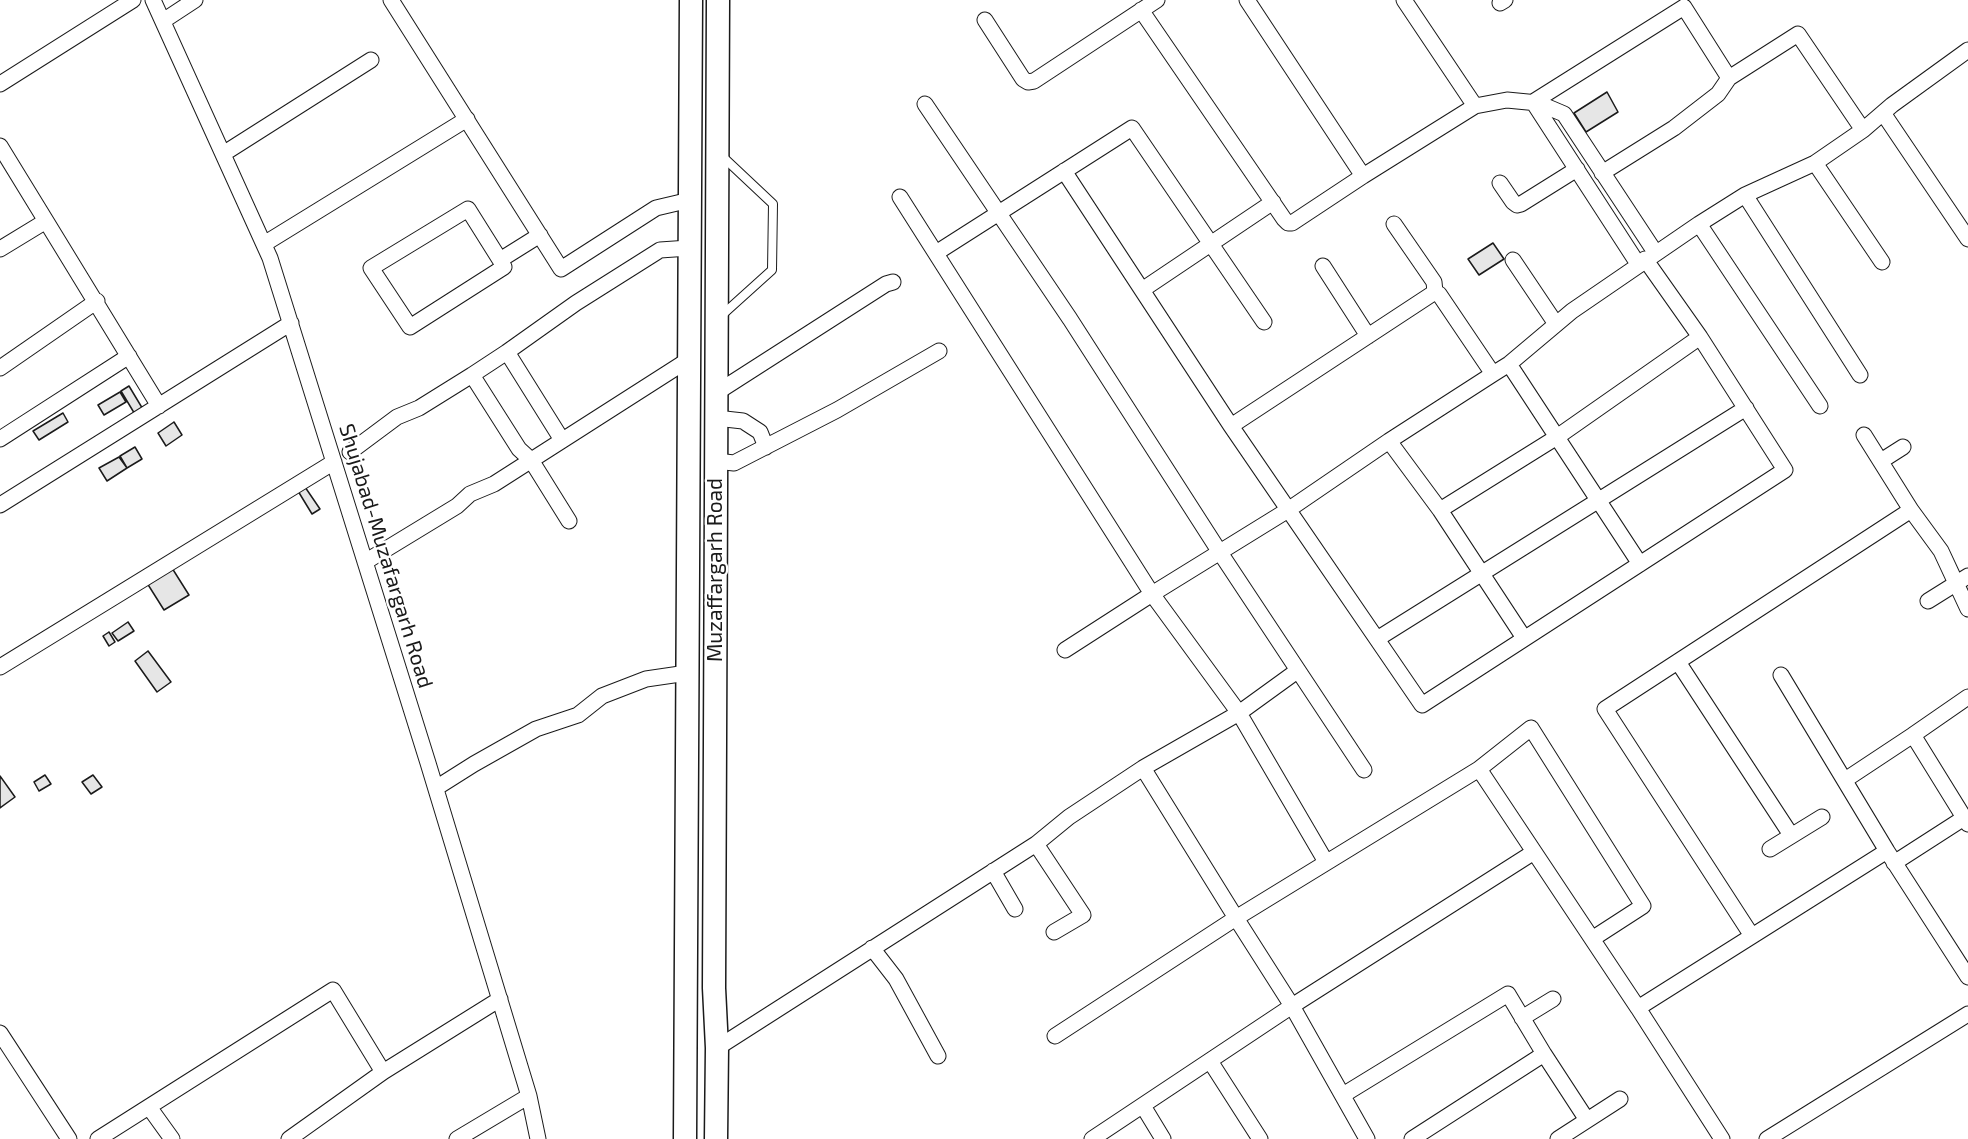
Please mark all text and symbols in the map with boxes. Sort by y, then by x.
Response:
street label: Shujabad-Muzafargarh Road [334,421,438,691]
street label: Muzaffargarh Road [702,478,728,662]

